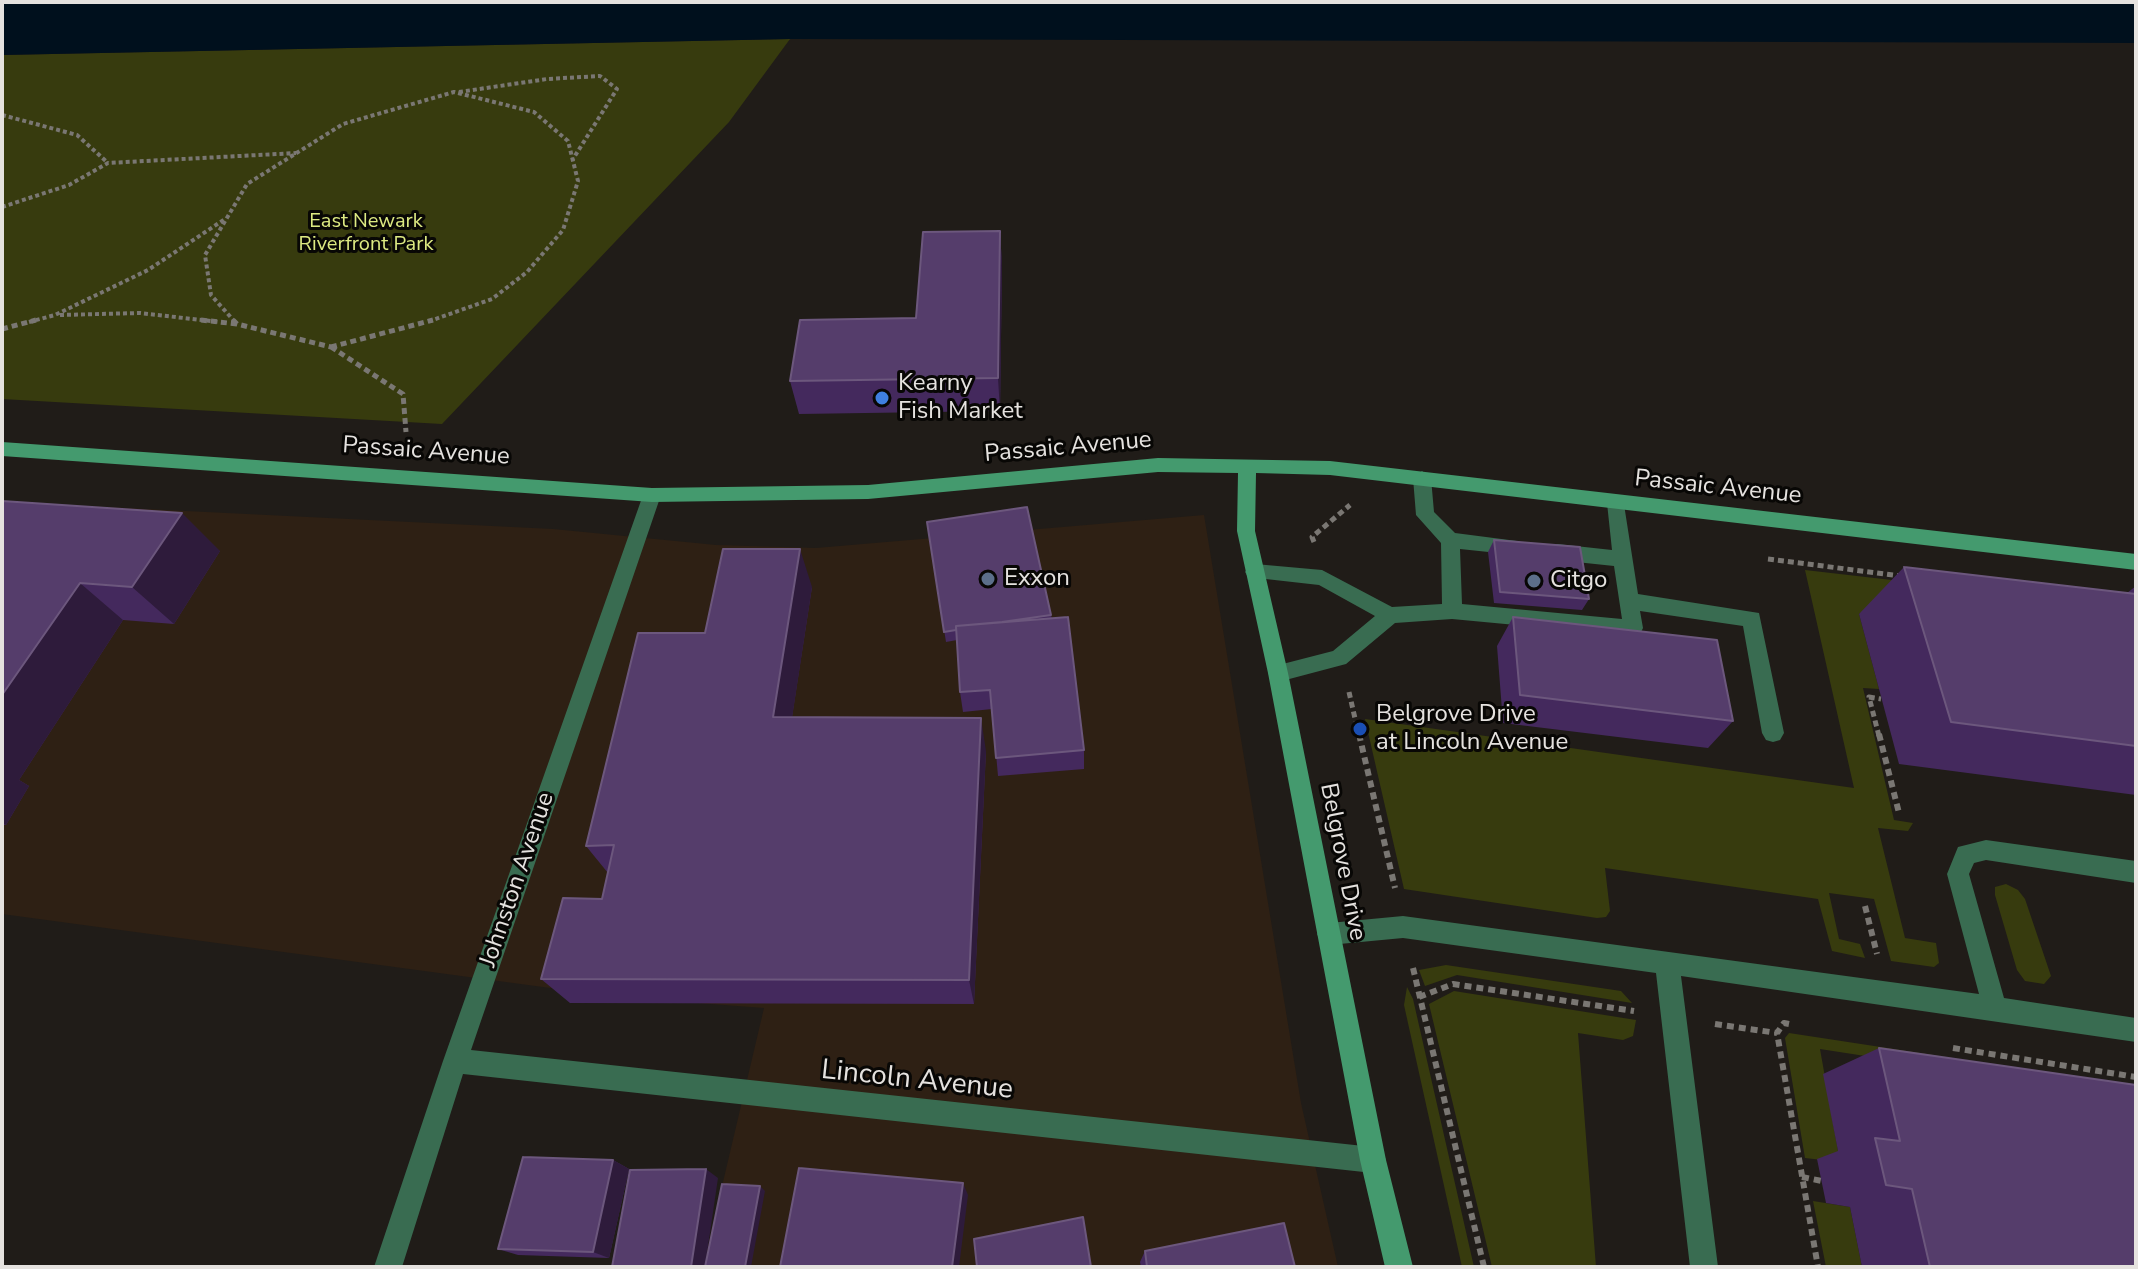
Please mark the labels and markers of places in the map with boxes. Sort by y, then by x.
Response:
place label: Kearny Fish Market [898,370,1023,426]
marker: Kearny Fish Market [873,389,891,407]
place label: Exxon [1004,565,1070,593]
place label: Citgo [1550,567,1607,595]
marker: Exxon [979,570,997,588]
marker: Citgo [1525,572,1543,590]
place label: Belgrove Drive at Lincoln Avenue [1376,701,1568,757]
marker: Belgrove Drive at Lincoln Avenue [1351,720,1369,738]

